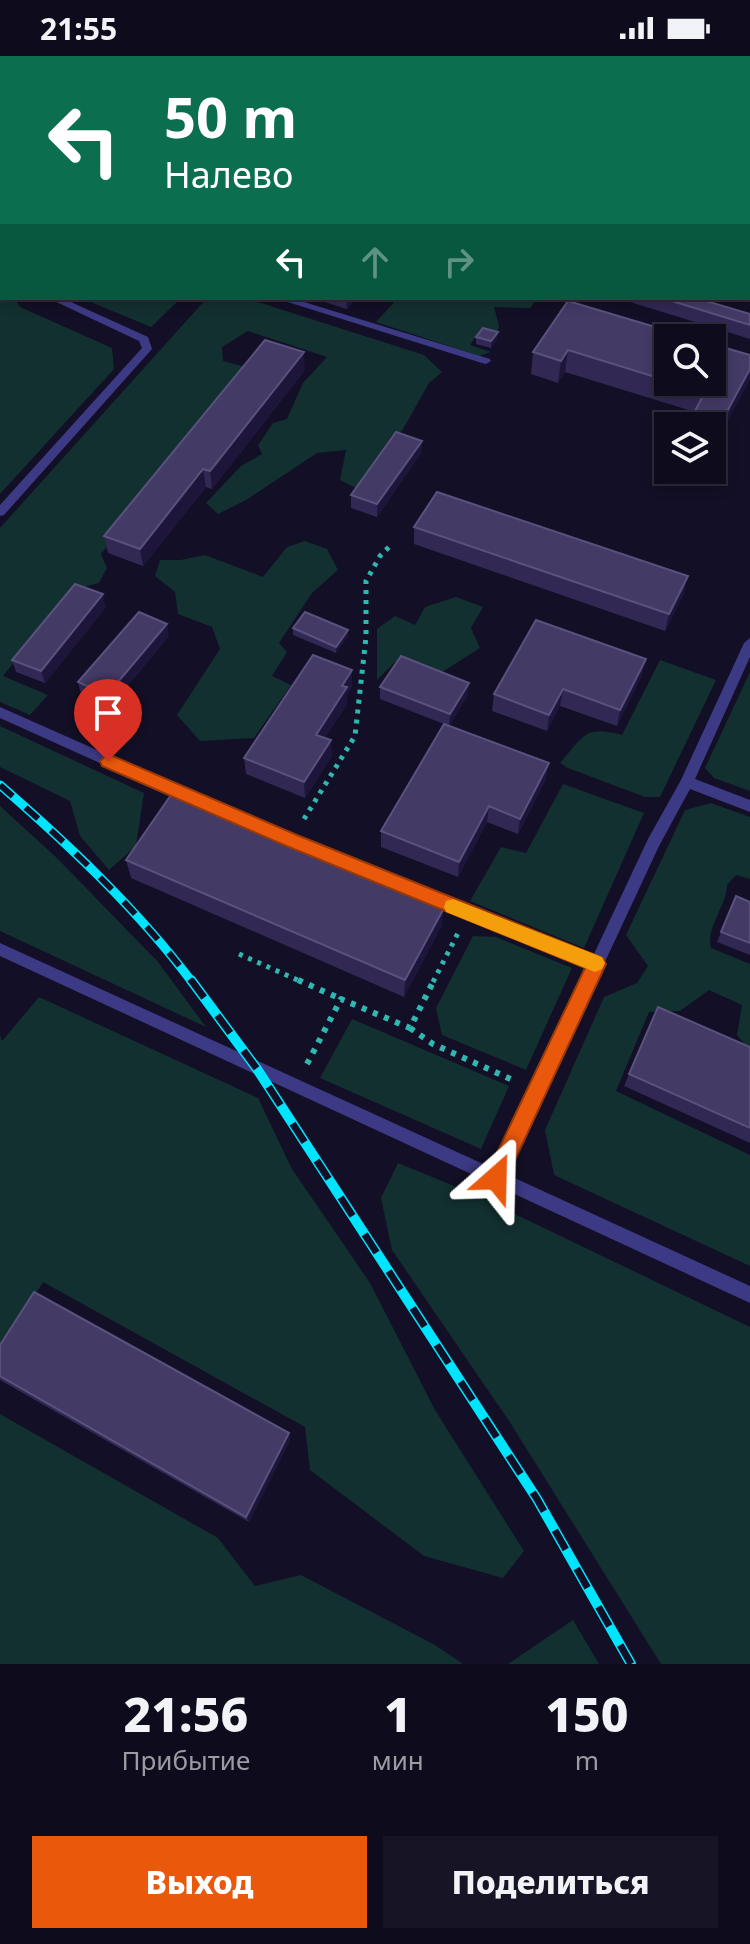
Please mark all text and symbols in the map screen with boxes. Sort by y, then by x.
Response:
text: 21:55 [40,8,117,49]
text: 50 m [164,78,297,154]
icon: left [32,88,136,192]
text: Налево [164,150,293,199]
icon: left [269,240,313,284]
icon: ahead [353,240,397,284]
icon: right [437,240,481,284]
map controls [654,324,726,484]
button: search [654,324,726,396]
button: layers [654,412,726,484]
pin [74,679,142,761]
icon: arrive [86,691,130,735]
position arrow [454,1136,538,1220]
text: 21:56 [124,1681,248,1746]
text: 1 [384,1681,412,1746]
text: 150 [545,1681,629,1746]
text: Прибытие [121,1742,250,1778]
text: мин [372,1742,424,1778]
text: m [575,1742,599,1778]
button: Выход [32,1836,367,1928]
button: Поделиться [383,1836,718,1928]

